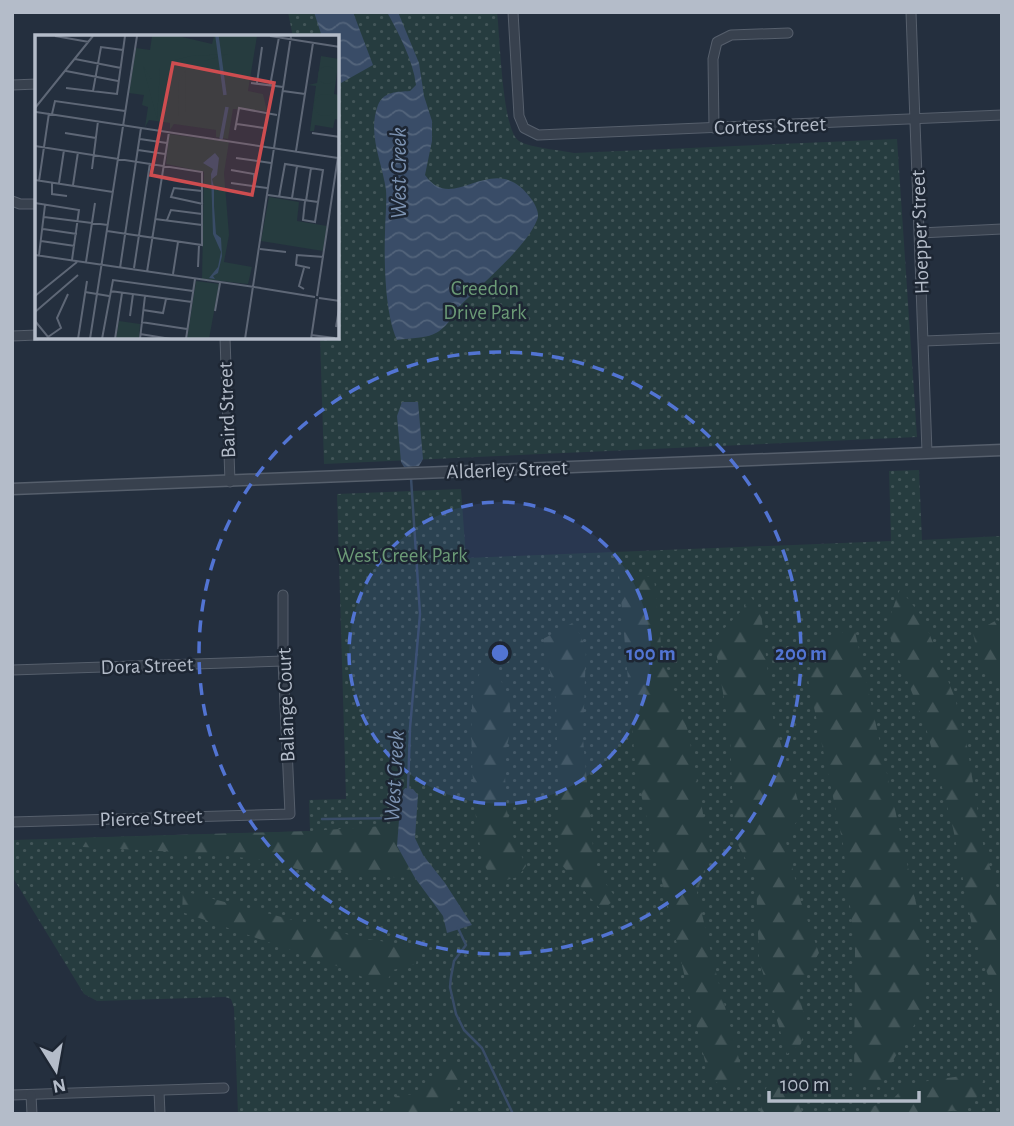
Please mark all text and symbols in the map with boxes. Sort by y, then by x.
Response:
inset map [35,35,340,340]
street label: Cortess Street [714,114,827,138]
water label: West Creek [388,127,411,219]
street label: Hoepper Street [907,169,933,295]
park label: Creedon Drive Park [443,278,527,323]
street label: Baird Street [215,361,239,459]
street label: Alderley Street [446,457,568,483]
park label: West Creek Park [336,545,468,566]
centre of rings [488,641,512,665]
text: 100 m [626,643,676,664]
text: 200 m [775,643,827,664]
street label: Balange Court [273,647,298,763]
street label: Dora Street [100,654,194,678]
water label: West Creek [381,729,409,822]
street label: Pierce Street [99,806,203,830]
north arrow [21,1035,91,1105]
scale bar [769,1060,920,1104]
text: 100 m [780,1074,830,1095]
text: N [51,1075,67,1096]

